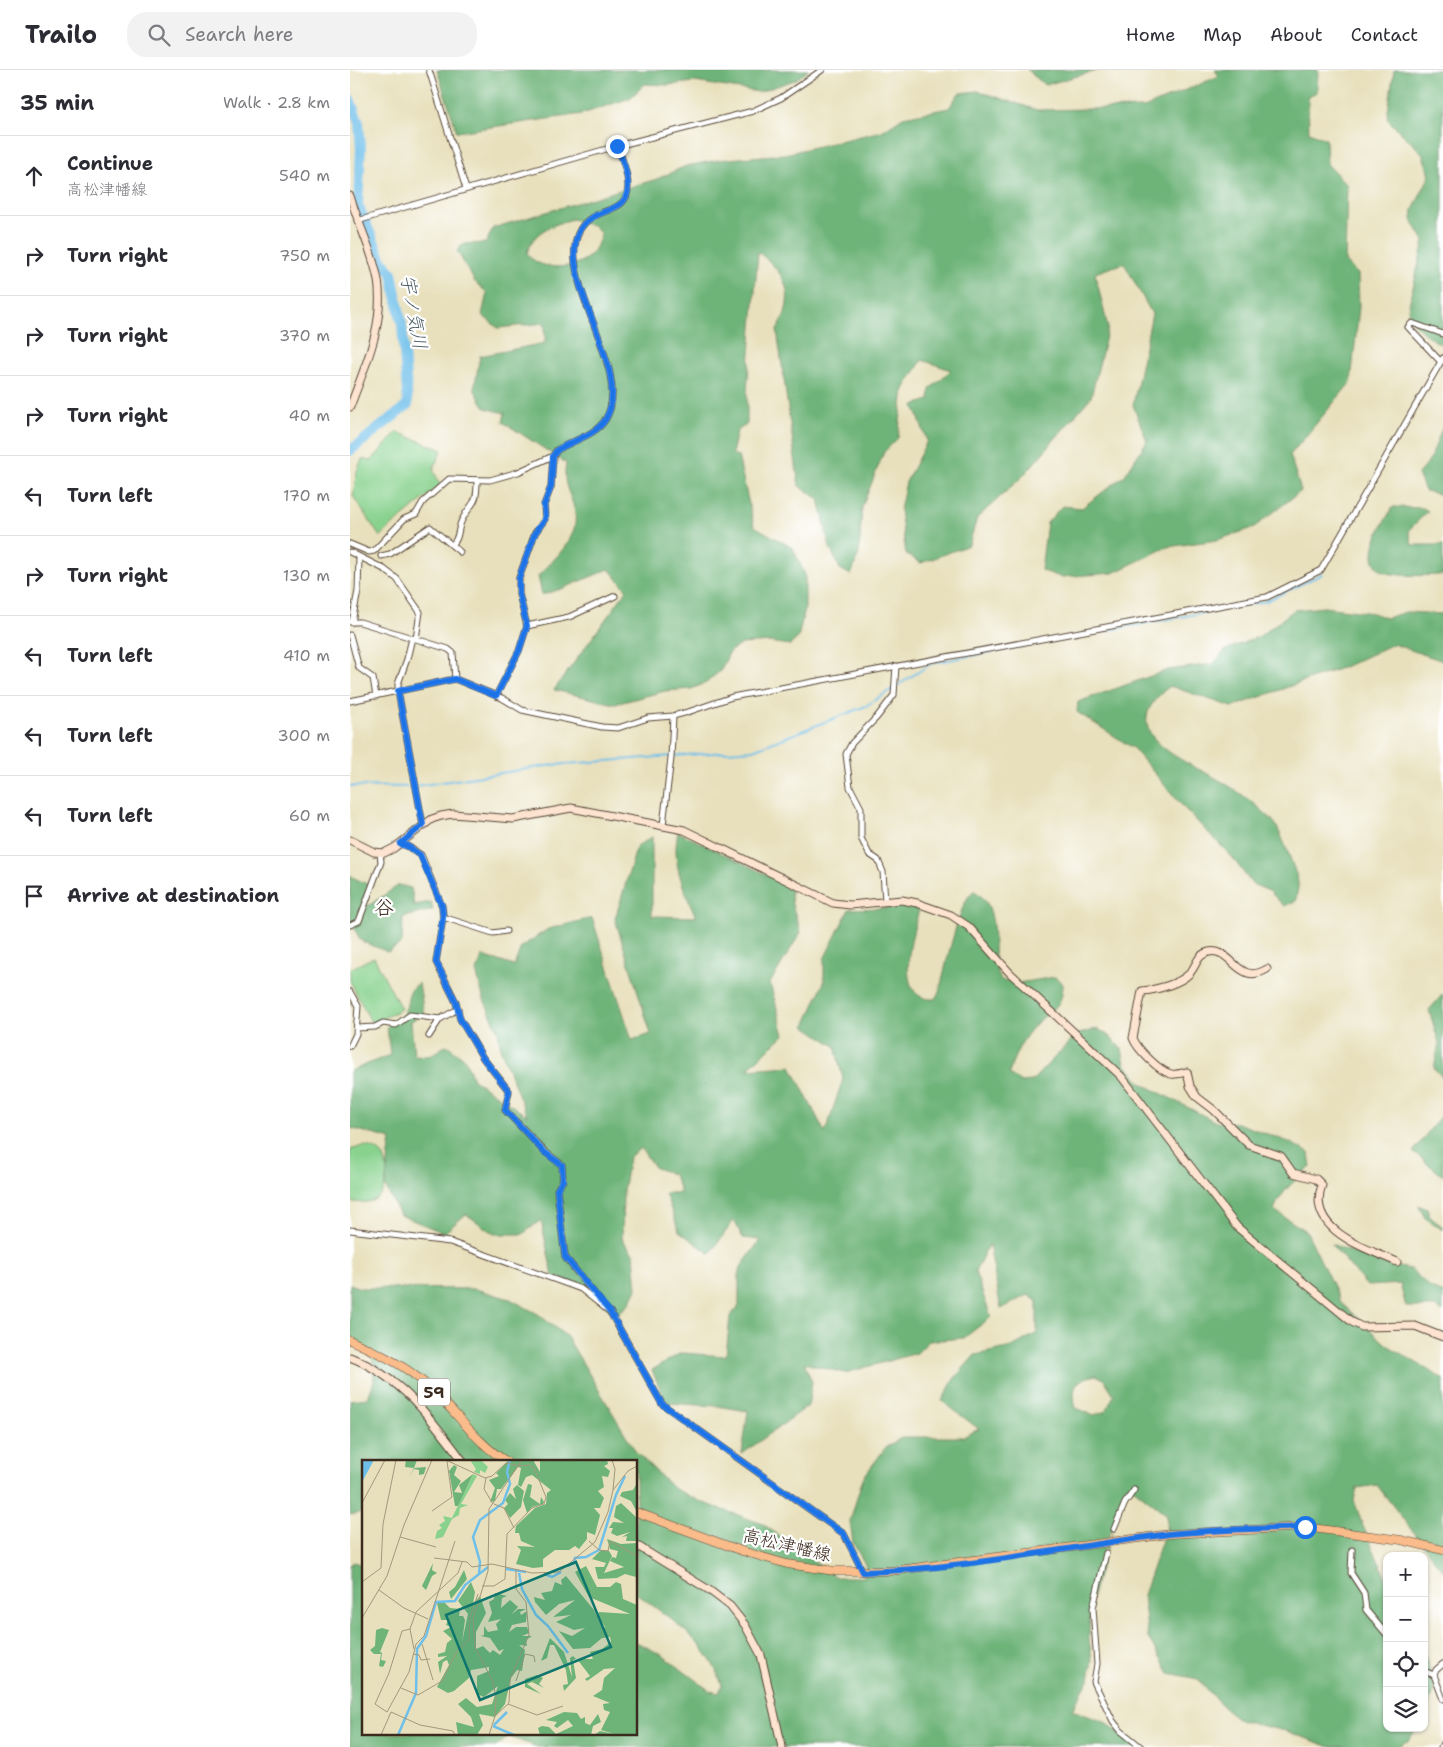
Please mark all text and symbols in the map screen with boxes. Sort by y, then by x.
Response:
search box [127,12,477,57]
text: Trailo [25,19,97,51]
icon: search [145,21,173,49]
text: Search here [185,22,294,47]
text: Home [1126,23,1175,47]
text: Map [1203,23,1242,47]
text: About [1270,23,1323,47]
text: Contact [1351,23,1418,47]
text: 35 min [20,89,94,117]
text: Walk · 2.8 km [223,92,330,113]
route end [606,135,629,158]
text: Continue [67,151,153,176]
icon: ahead [20,162,48,190]
text: 540 m [279,165,330,186]
text: 高松津幡線 [67,179,147,200]
icon: right [20,242,48,270]
text: Turn right [67,243,168,268]
text: 750 m [279,245,330,266]
water label: 宇ノ気川 [395,272,433,352]
icon: right [20,322,48,350]
text: Turn right [67,323,168,348]
text: 370 m [279,325,330,346]
icon: right [20,402,48,430]
text: Turn right [67,403,168,428]
text: 40 m [288,405,330,426]
icon: left [20,482,48,510]
text: Turn left [67,483,153,508]
text: 170 m [283,485,330,506]
icon: right [20,562,48,590]
text: Turn right [67,563,168,588]
text: 130 m [283,565,330,586]
icon: left [20,642,48,670]
text: Turn left [67,643,153,668]
text: 410 m [283,645,330,666]
icon: left [20,722,48,750]
text: Turn left [67,723,153,748]
text: 300 m [278,725,330,746]
icon: left [20,802,48,830]
text: Turn left [67,803,153,828]
text: 60 m [289,805,330,826]
icon: arrive [20,882,48,910]
text: Arrive at destination [67,883,279,908]
district label: 谷 [374,894,394,920]
road number: 59 [418,1378,450,1405]
inset map [362,1460,638,1734]
route start [1294,1516,1317,1539]
street label: 高松津幡線 [740,1523,834,1567]
map controls [1383,1552,1428,1732]
button: + [1383,1552,1428,1597]
button: − [1383,1597,1428,1642]
button: locate [1383,1642,1428,1687]
button: layers [1383,1687,1428,1732]

